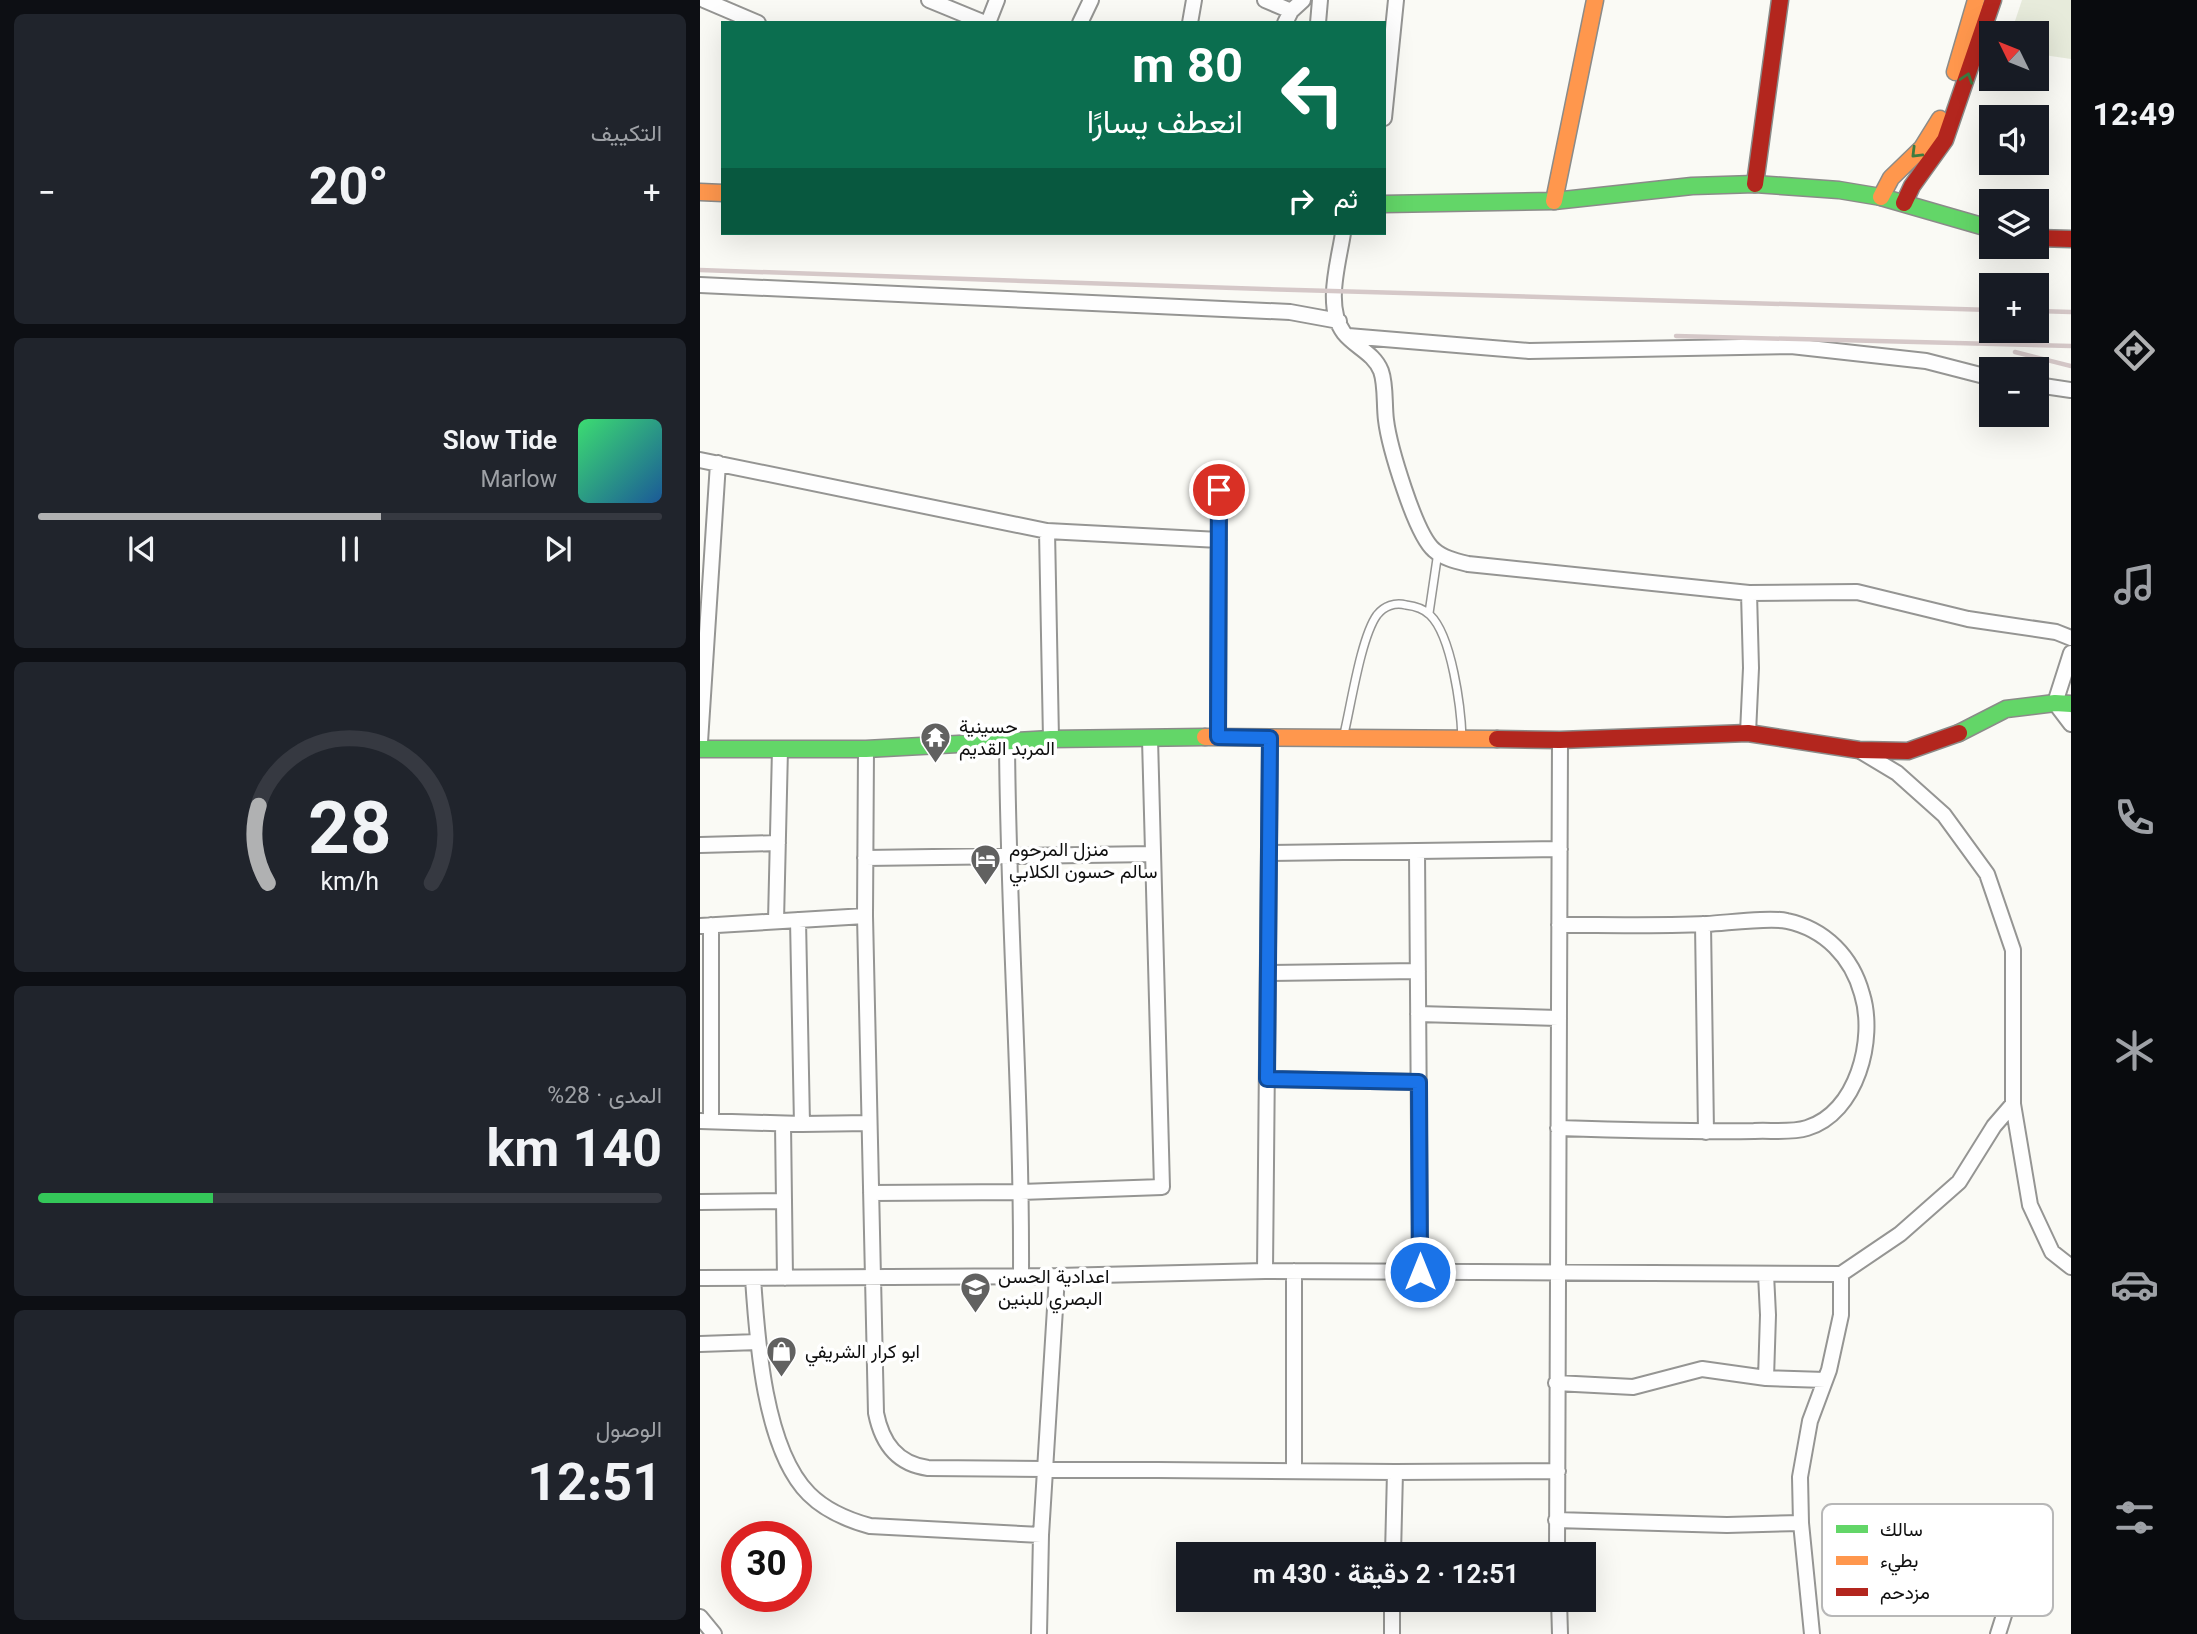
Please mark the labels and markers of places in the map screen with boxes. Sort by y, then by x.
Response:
pin [1189,460,1249,520]
place label: حسينية المربد القديم [959,714,1055,765]
temple icon: حسينية المربد القديم [919,720,953,764]
place label: منزل المرحوم سالم حسون الكلابي [1009,837,1158,888]
hotel icon: منزل المرحوم سالم حسون الكلابي [969,843,1003,887]
place label: اعدادية الحسن البصري للبنين [998,1264,1109,1315]
school or university icon: اعدادية الحسن البصري للبنين [958,1270,992,1314]
shop icon: ابو كرار الشريفي [765,1334,799,1378]
place label: ابو كرار الشريفي [805,1339,920,1368]

